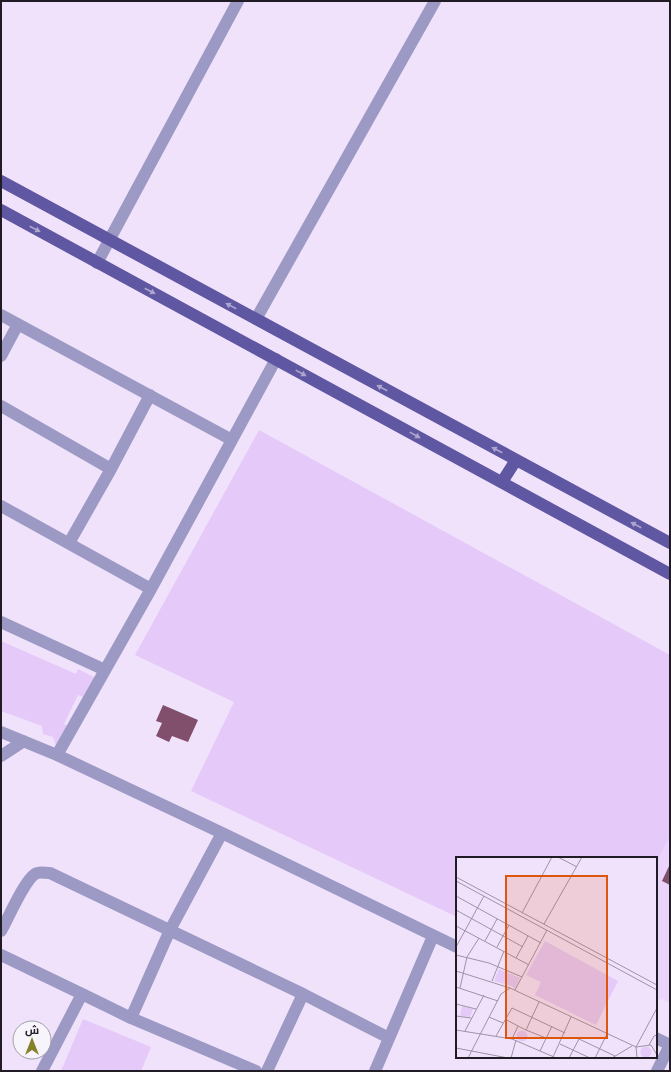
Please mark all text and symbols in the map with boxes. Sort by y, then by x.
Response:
one-way arrow [29,226,41,232]
one-way arrow [144,288,155,294]
one-way arrow [225,302,237,309]
one-way arrow [295,369,307,376]
one-way arrow [377,384,388,391]
one-way arrow [409,432,421,438]
one-way arrow [491,446,503,453]
one-way arrow [630,522,642,528]
inset map [456,857,657,1058]
north arrow [12,1020,52,1060]
text: ش [25,1022,39,1038]

